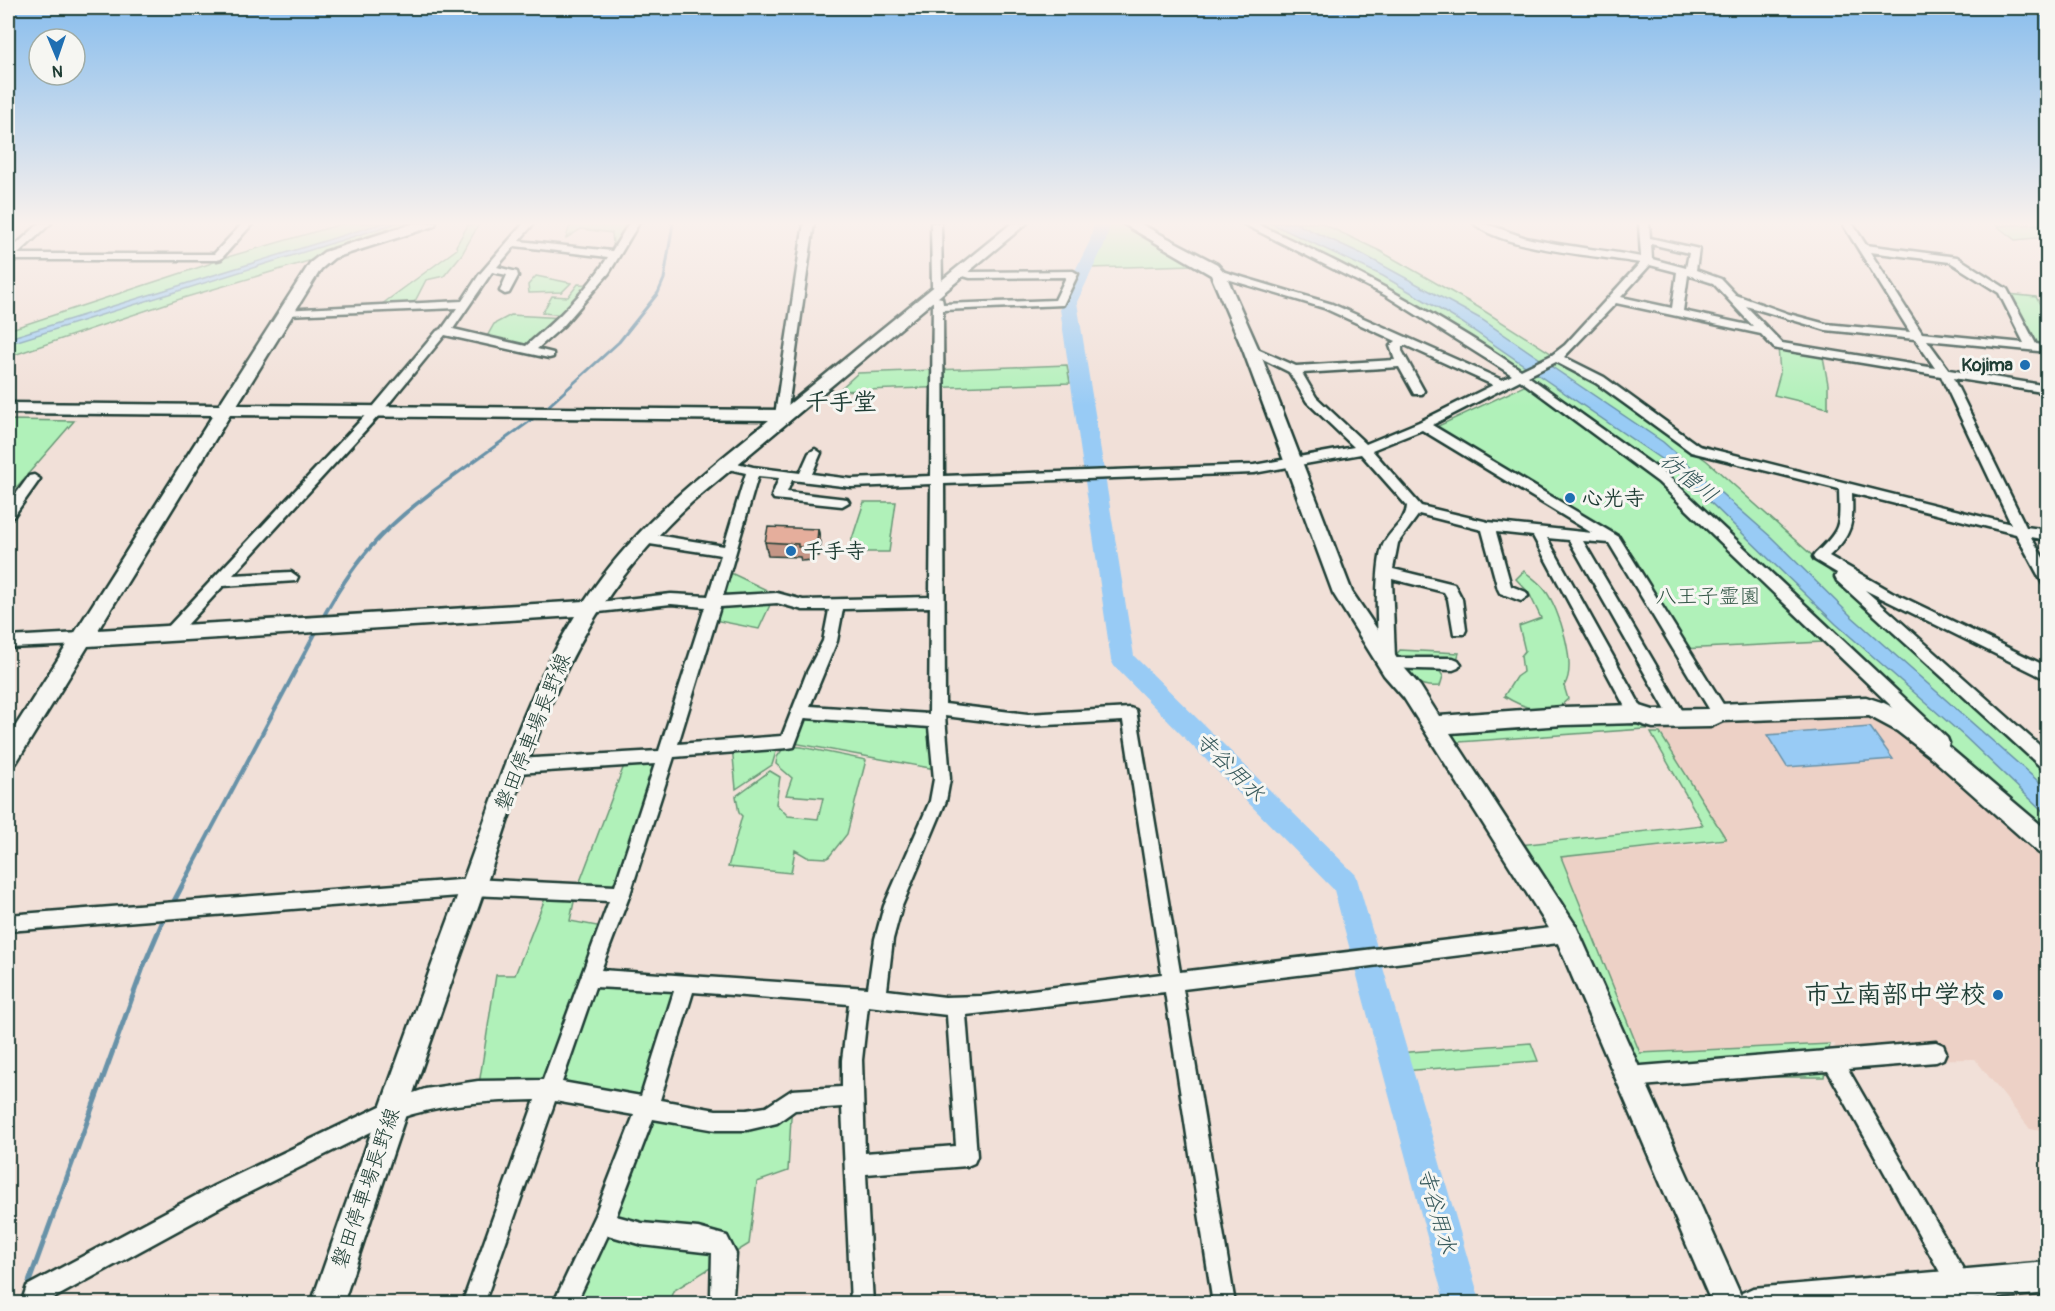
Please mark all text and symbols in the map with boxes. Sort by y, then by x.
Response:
north arrow [27,27,87,87]
text: N [52,61,63,81]
place label: Kojima [1961,354,2014,377]
marker: Kojima [2018,358,2032,372]
district label: 千手堂 [805,388,877,417]
water label: 彷僧川 [1655,446,1723,510]
place label: 心光寺 [1582,485,1645,512]
marker: 心光寺 [1563,491,1577,505]
place label: 千手寺 [803,538,866,565]
marker: 千手寺 [784,544,798,558]
park label: 八王子霊園 [1656,583,1761,610]
street label: 磐田停車場長野線 [489,649,577,815]
water label: 寺谷用水 [1189,726,1271,808]
place label: 市立南部中学校 [1804,979,1986,1011]
marker: 市立南部中学校 [1991,988,2005,1002]
street label: 磐田停車場長野線 [326,1104,406,1272]
water label: 寺谷用水 [1411,1165,1463,1257]

